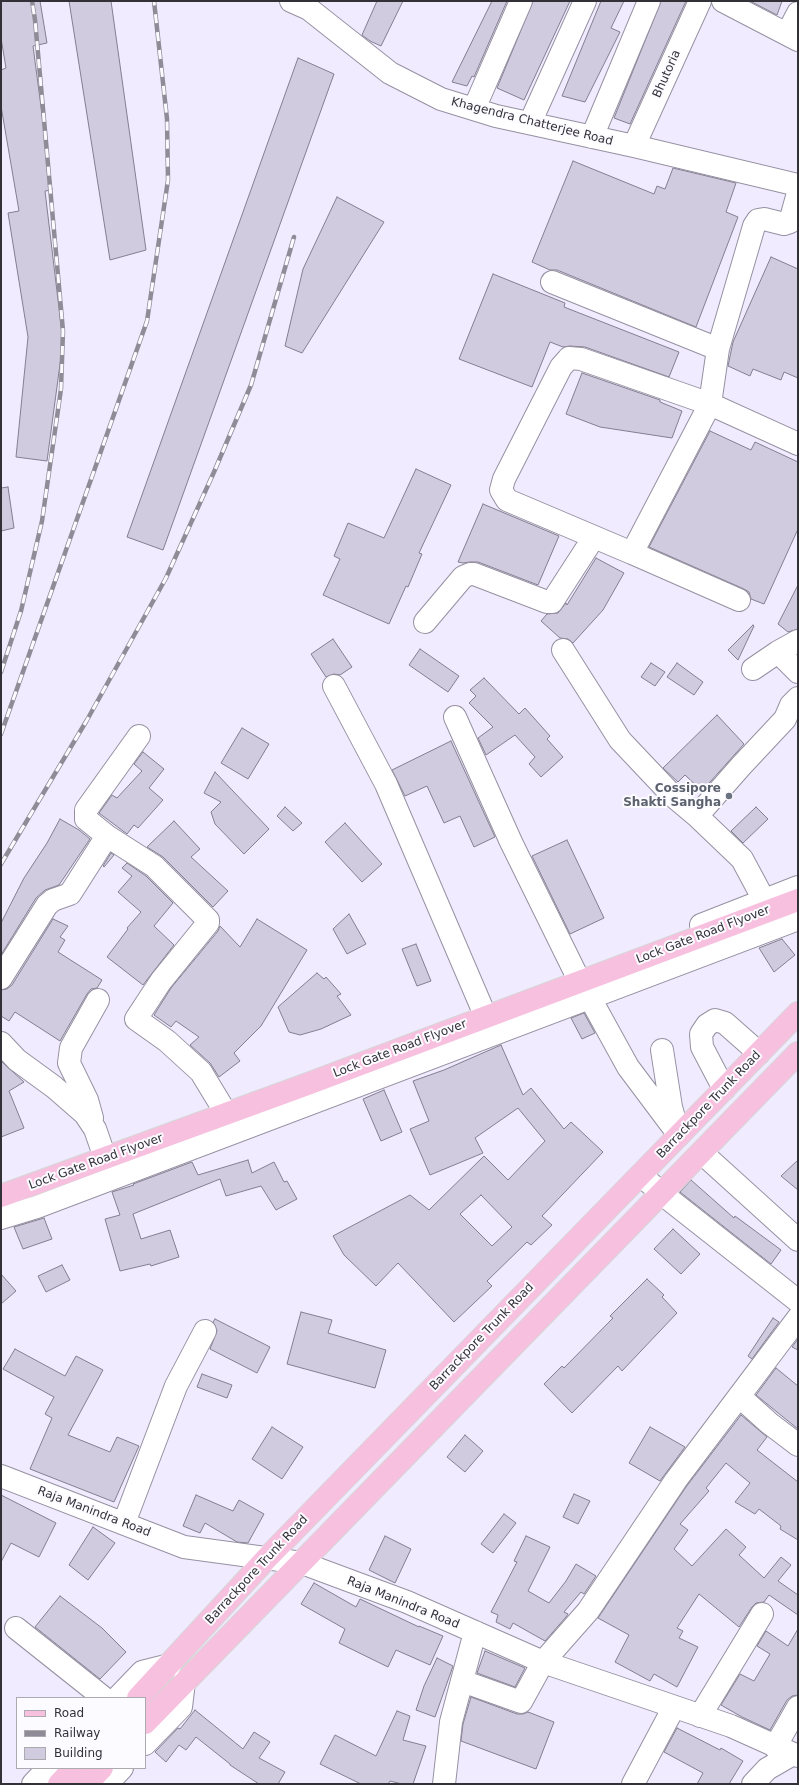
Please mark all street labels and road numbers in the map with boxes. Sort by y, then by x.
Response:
street label: Bhutoria [650,48,684,100]
street label: Khagendra Chatterjee Road [450,95,614,149]
street label: Lock Gate Road Flyover [634,903,772,967]
street label: Lock Gate Road Flyover [331,1017,469,1081]
street label: Barrackpore Trunk Road [654,1048,764,1162]
street label: Lock Gate Road Flyover [27,1131,165,1193]
street label: Barrackpore Trunk Road [427,1280,537,1394]
street label: Raja Manindra Road [35,1484,153,1540]
street label: Barrackpore Trunk Road [203,1513,311,1627]
street label: Raja Manindra Road [345,1574,461,1632]

